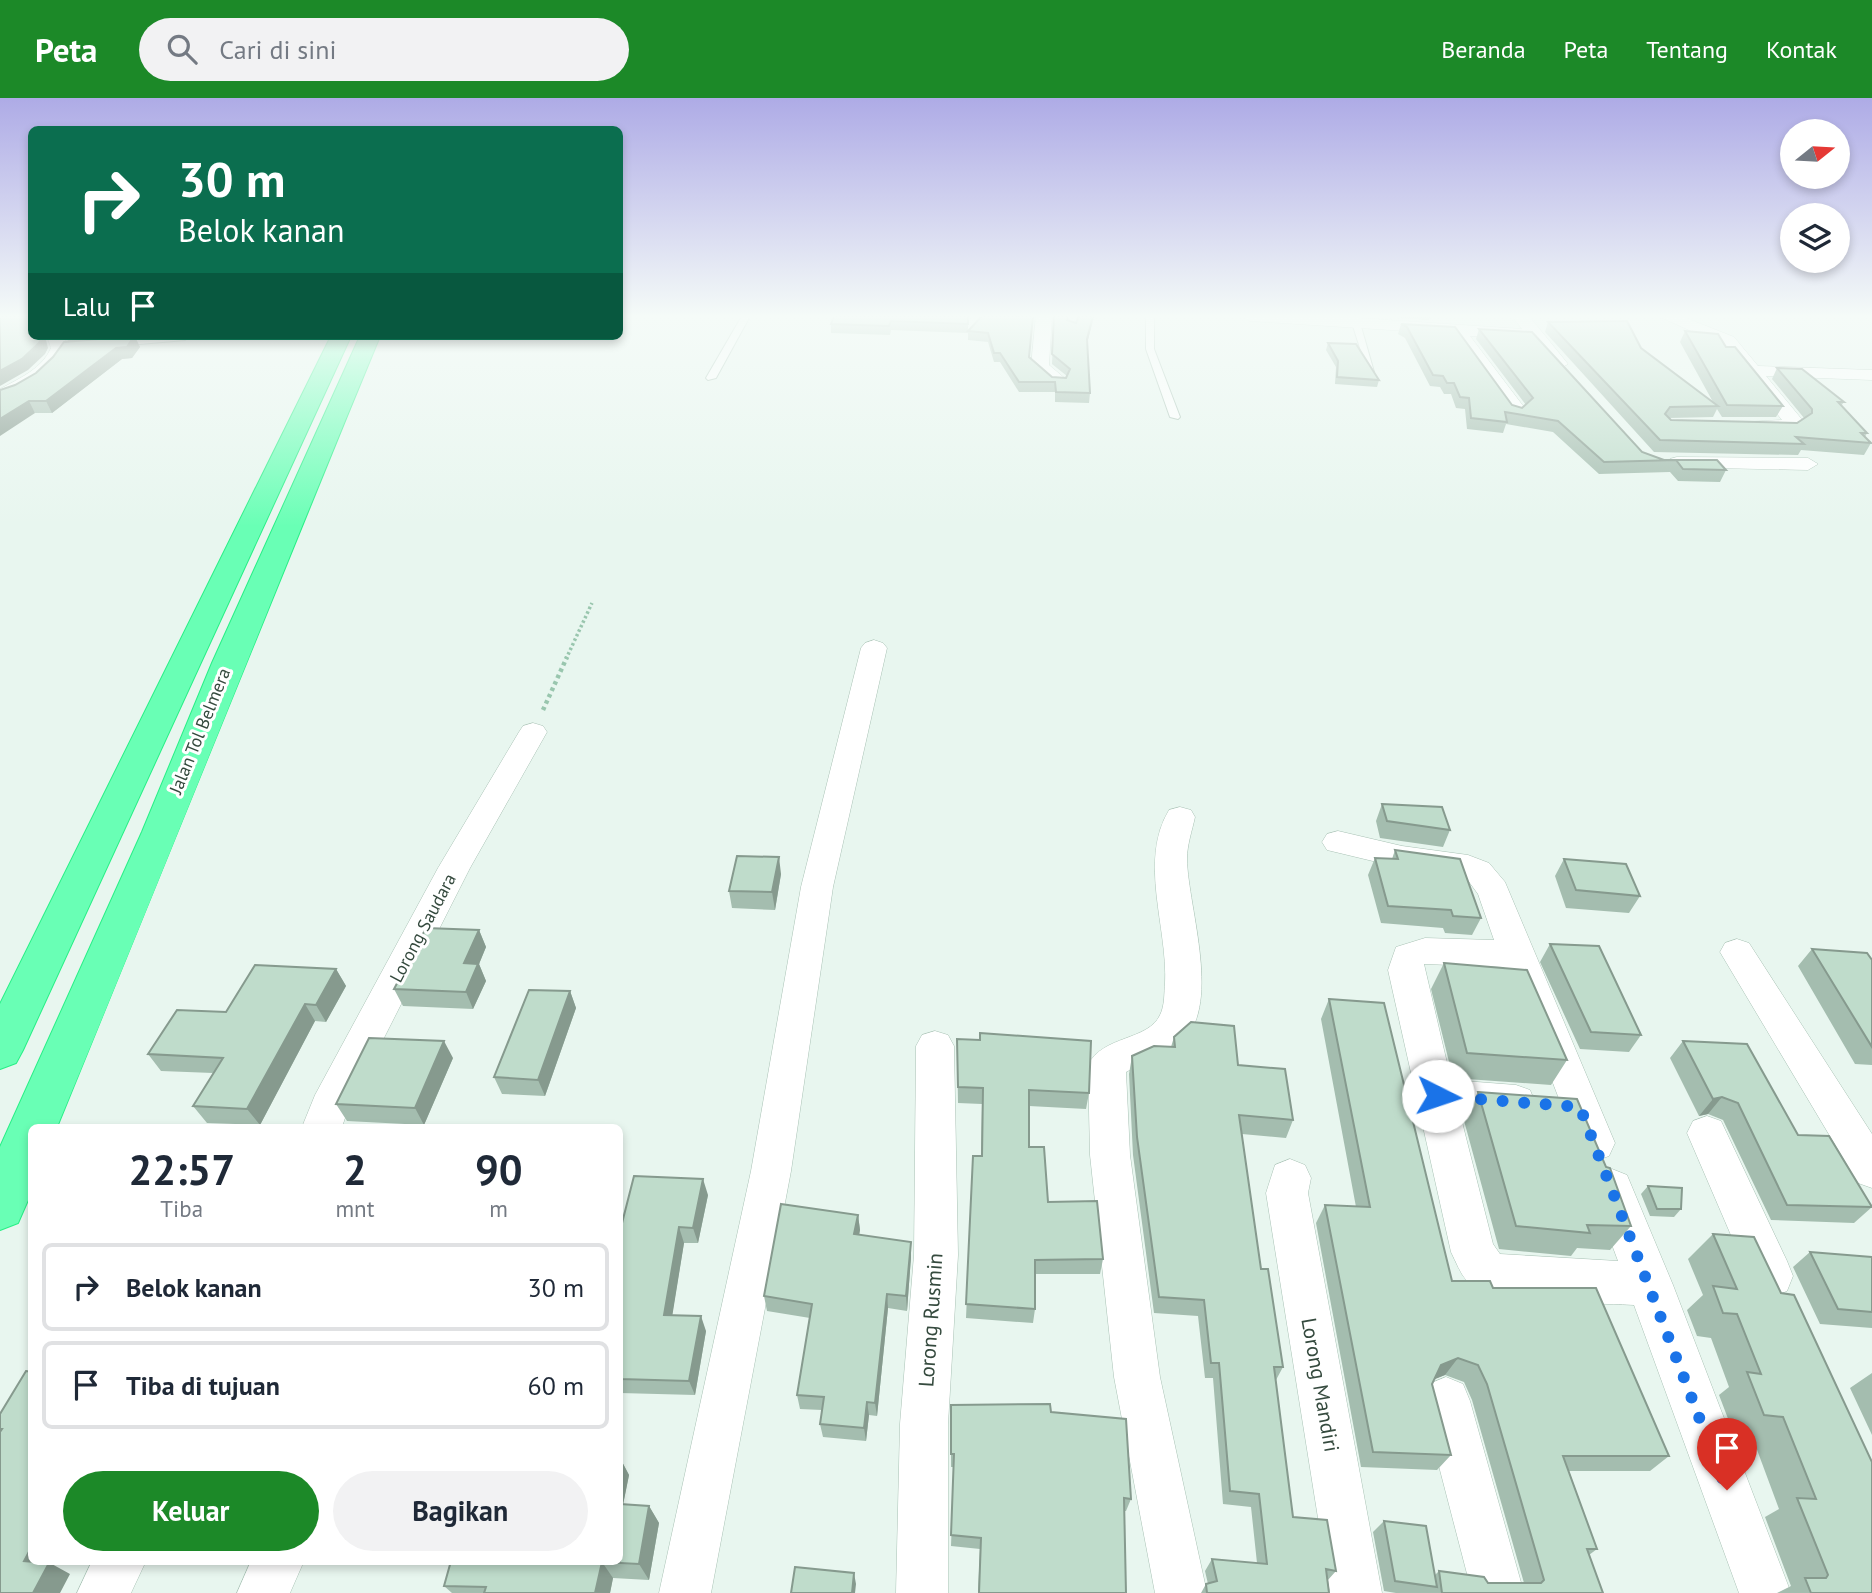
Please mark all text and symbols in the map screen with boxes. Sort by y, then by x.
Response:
search box [139,18,629,81]
text: Peta [35,28,97,71]
icon: search [163,30,201,68]
text: Cari di sini [219,33,336,66]
text: Beranda [1441,34,1526,65]
text: Peta [1564,34,1608,65]
text: Tentang [1646,34,1728,65]
text: Kontak [1766,34,1837,65]
north arrow [1780,119,1850,189]
map controls [1780,119,1850,273]
text: 30 m [178,147,285,211]
icon: right [63,154,154,245]
button: layers [1780,203,1850,273]
text: Belok kanan [178,209,344,251]
icon: arrive [124,287,162,325]
text: Lalu [63,290,110,323]
street label: Jalan Tol Belmera [163,665,235,798]
street label: Lorong Saudara [384,869,461,986]
position arrow [1401,1059,1475,1133]
text: 22:57 [128,1142,235,1197]
text: 2 [343,1142,367,1197]
text: 90 [475,1142,523,1197]
text: Tiba [160,1194,203,1223]
text: mnt [335,1194,374,1223]
text: m [489,1194,508,1223]
street label: Lorong Rusmin [912,1252,949,1388]
icon: right [67,1268,105,1306]
text: Belok kanan [126,1271,262,1304]
text: 30 m [528,1271,584,1304]
street label: Lorong Mandiri [1295,1316,1346,1454]
icon: arrive [67,1366,105,1404]
text: Tiba di tujuan [126,1369,280,1402]
text: 60 m [528,1369,584,1402]
pin [1697,1418,1757,1490]
icon: arrive [1708,1429,1746,1467]
button: Keluar [63,1471,319,1551]
button: Bagikan [333,1471,588,1551]

